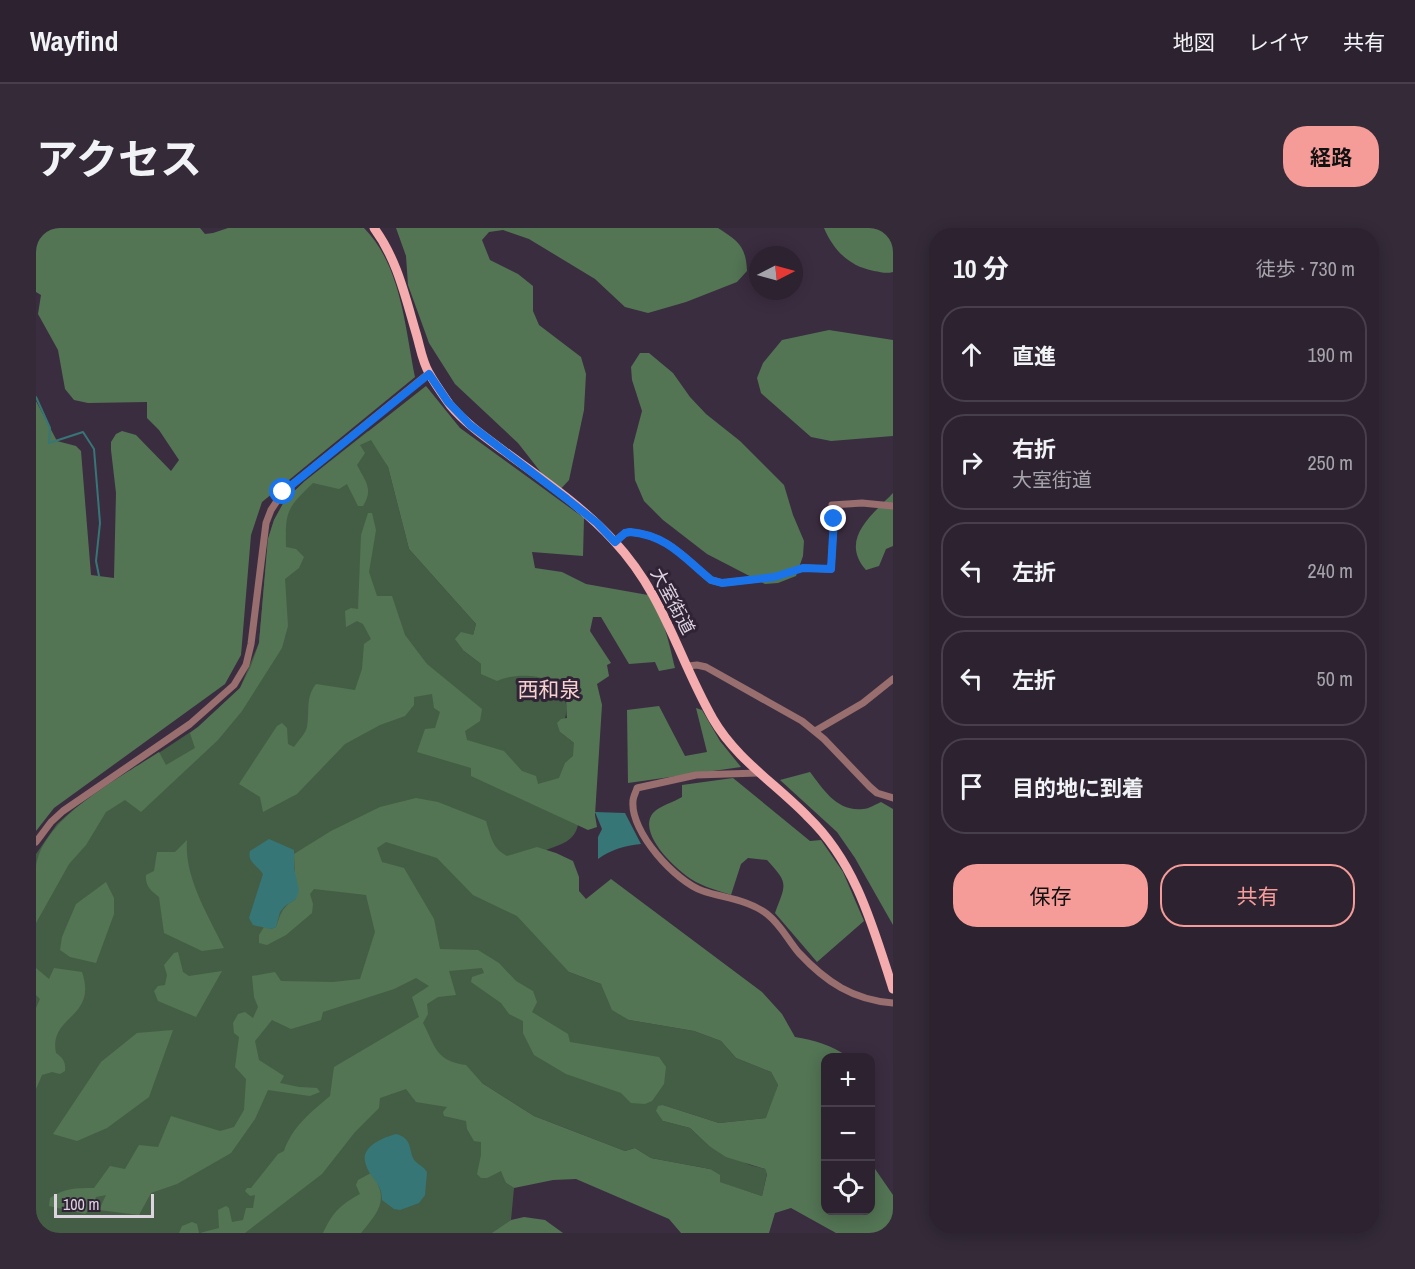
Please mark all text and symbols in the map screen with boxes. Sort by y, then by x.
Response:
text: Wayfind [30,22,118,60]
text: 地図 [1173,28,1215,57]
text: レイヤ [1248,28,1310,57]
text: 共有 [1343,28,1385,57]
button: 経路 [1283,126,1379,187]
text: アクセス [36,131,202,187]
north arrow [749,246,803,300]
text: 10 分 [953,251,1009,286]
text: 徒歩 · 730 m [1256,255,1355,282]
icon: ahead [955,338,988,371]
text: 直進 [1012,341,1056,371]
text: 190 m [1307,341,1353,368]
text: 右折 [1012,434,1056,464]
icon: right [955,446,988,479]
text: 250 m [1307,449,1353,476]
text: 大室街道 [1012,466,1092,493]
route start [269,478,295,504]
route end [820,505,846,531]
icon: left [955,554,988,587]
text: 左折 [1012,557,1056,587]
text: 240 m [1307,557,1353,584]
street label: 大室街道 [645,563,701,639]
icon: left [955,662,988,695]
text: 左折 [1012,665,1056,695]
text: 50 m [1317,665,1353,692]
district label: 西和泉 [518,675,581,704]
icon: arrive [955,770,988,803]
text: 目的地に到着 [1012,773,1144,803]
button: 保存 [953,864,1148,927]
button: 共有 [1160,864,1355,927]
map controls [821,1053,875,1215]
button: + [821,1053,875,1107]
button: − [821,1107,875,1161]
button: locate [821,1161,875,1215]
scale bar [54,1191,154,1218]
text: 100 m [63,1193,99,1215]

